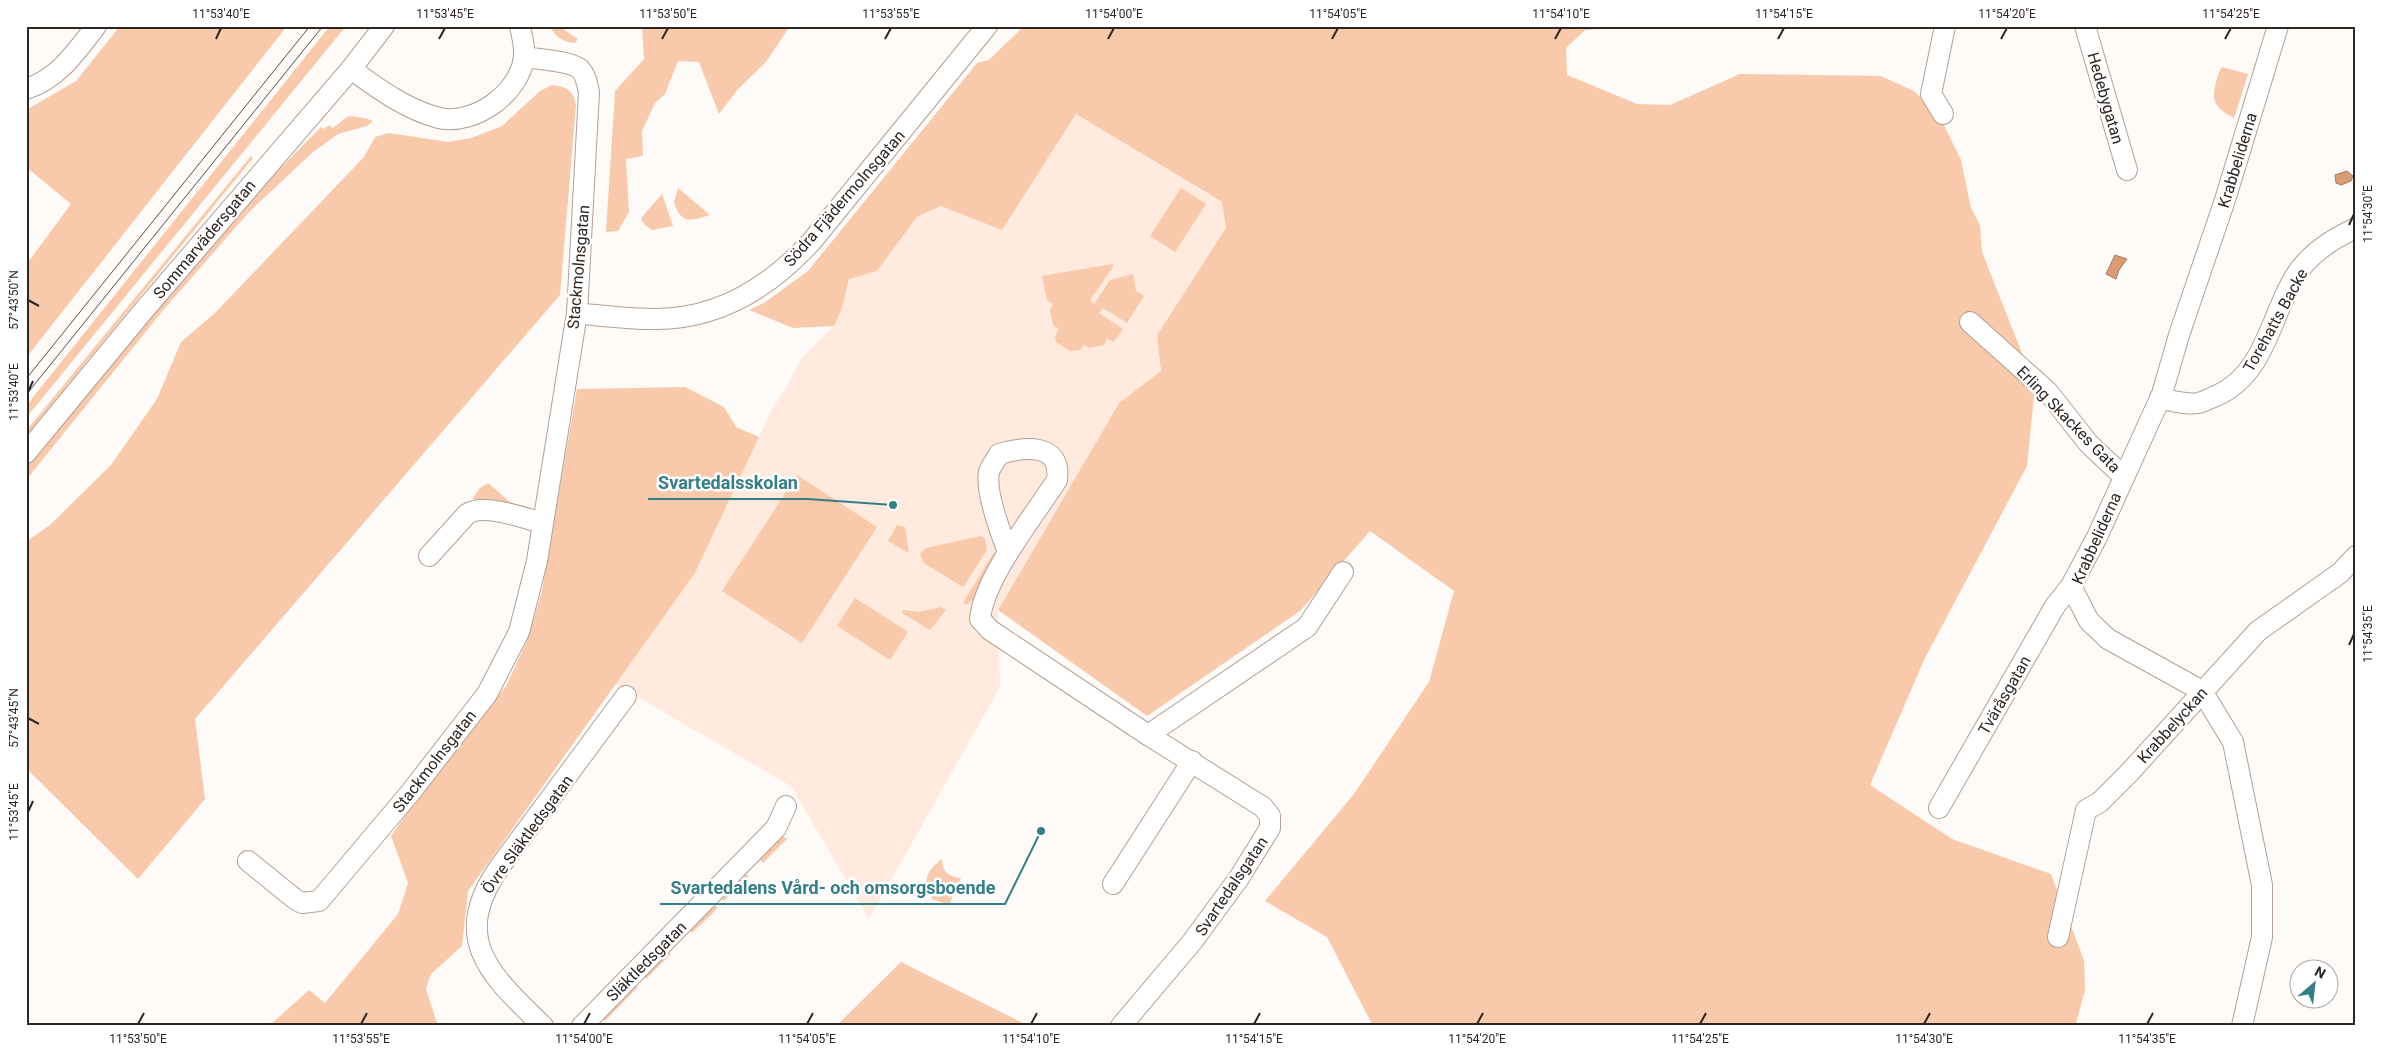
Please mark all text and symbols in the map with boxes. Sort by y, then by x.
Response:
text: 11°53'40"E [192,7,250,21]
text: 11°53'45"E [416,7,474,21]
text: 11°53'50"E [639,7,697,21]
text: 11°53'55"E [862,7,920,21]
text: 11°54'00"E [1085,7,1143,21]
text: 11°54'05"E [1309,7,1367,21]
text: 11°54'10"E [1532,7,1590,21]
text: 11°54'15"E [1755,7,1813,21]
text: 11°54'20"E [1978,7,2036,21]
text: 11°54'25"E [2202,7,2260,21]
street label: Hedebygatan [2083,50,2128,146]
street label: Krabbeliderna [2214,110,2261,210]
street label: Södra Fjädermolnsgatan [780,126,909,270]
street label: Sommarvädersgatan [149,176,260,302]
text: 11°54'30"E [2361,185,2375,243]
street label: Stackmolnsgatan [564,204,593,330]
street label: Torehatts Backe [2239,265,2312,375]
text: 57°43'50"N [7,270,21,330]
street label: Erling Skackes Gata [2013,362,2124,477]
text: 11°53'40"E [7,363,21,421]
callout: Svartedalsskolan [648,466,808,499]
text: Svartedalsskolan [658,472,798,493]
street label: Krabbeliderna [2068,489,2125,587]
text: 11°54'35"E [2361,605,2375,663]
street label: Tväråsgatan [1974,652,2035,738]
street label: Krabbelyckan [2133,683,2211,767]
text: 57°43'45"N [7,688,21,748]
street label: Stackmolnsgatan [389,706,480,816]
street label: Övre Släktledsgatan [478,771,577,897]
text: 11°53'45"E [7,783,21,841]
street label: Svartedalsgatan [1191,833,1272,940]
callout: Svartedalens Vård- och omsorgsboende [660,871,1005,904]
text: Svartedalens Vård- och omsorgsboende [671,877,996,898]
street label: Släktledsgatan [602,917,690,1005]
north arrow [2290,960,2340,1010]
text: N [2312,963,2328,982]
text: 11°53'50"E [109,1032,167,1046]
text: 11°53'55"E [332,1032,390,1046]
text: 11°54'00"E [555,1032,613,1046]
text: 11°54'05"E [778,1032,836,1046]
text: 11°54'10"E [1002,1032,1060,1046]
text: 11°54'15"E [1225,1032,1283,1046]
text: 11°54'20"E [1448,1032,1506,1046]
text: 11°54'25"E [1671,1032,1729,1046]
text: 11°54'30"E [1895,1032,1953,1046]
text: 11°54'35"E [2118,1032,2176,1046]

